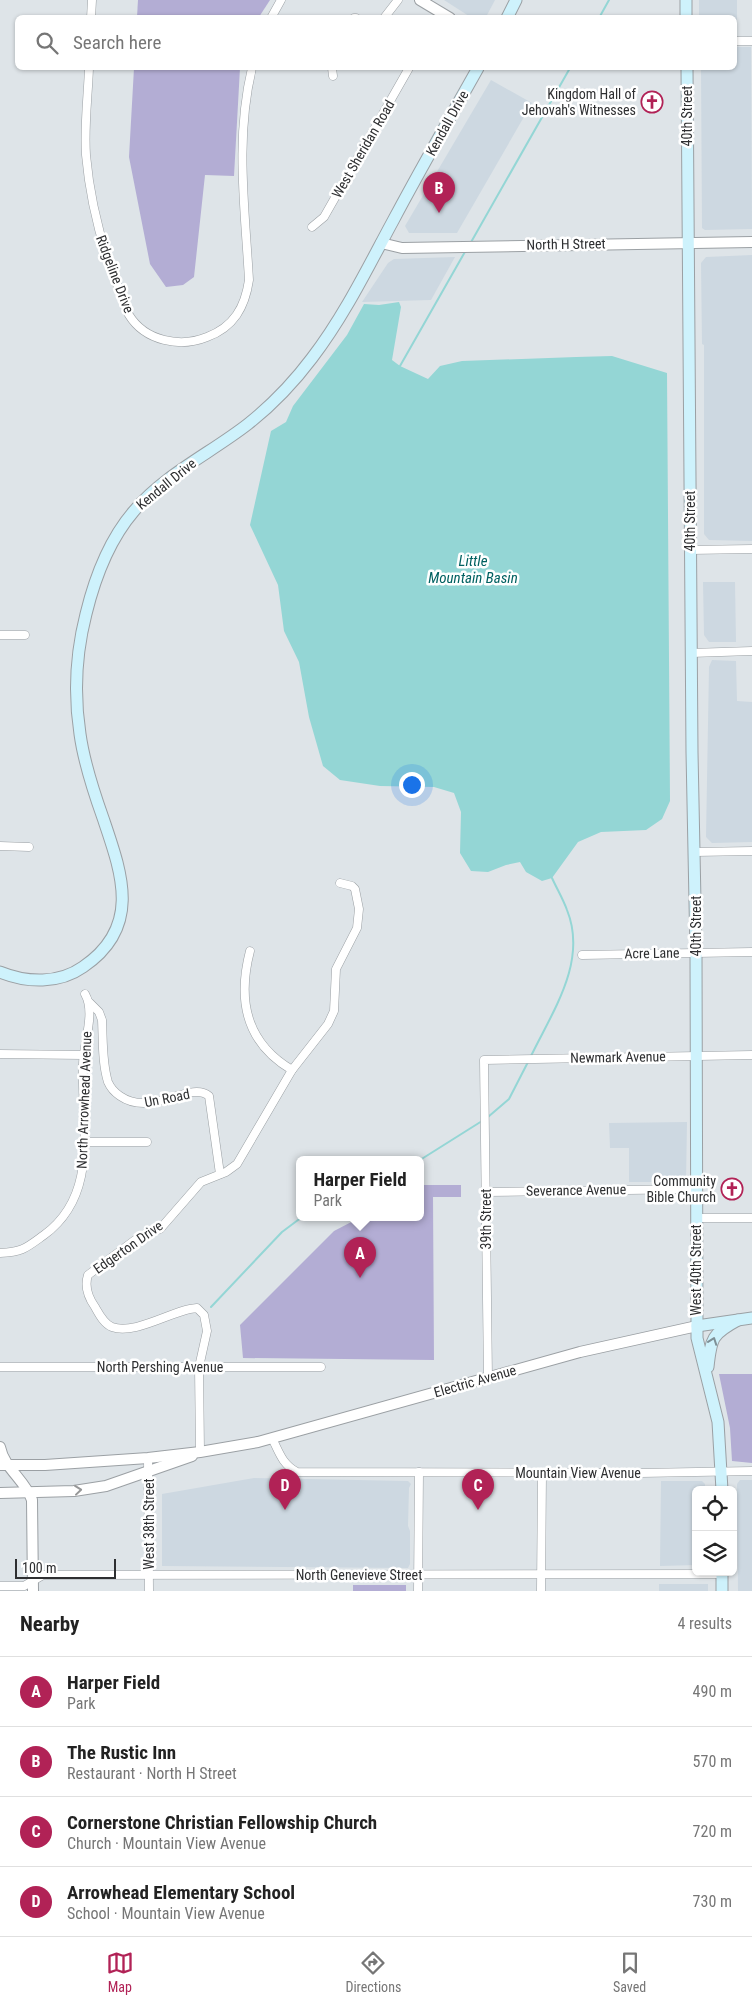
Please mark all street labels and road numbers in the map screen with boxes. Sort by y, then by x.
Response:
street label: 40th Street [679,86,695,146]
street label: Kendall Drive [423,87,472,158]
street label: West Sheridan Road [328,97,398,201]
street label: Ridgeline Drive [93,233,137,316]
street label: North H Street [526,235,606,253]
street label: Kendall Drive [133,455,199,513]
street label: 40th Street [682,491,698,551]
street label: 40th Street [688,896,704,956]
street label: Acre Lane [624,945,680,961]
street label: North Arrowhead Avenue [74,1031,94,1169]
street label: Newmark Avenue [570,1048,666,1066]
street label: Un Road [143,1086,191,1110]
street label: Severance Avenue [526,1181,627,1199]
street label: 39th Street [478,1189,494,1249]
street label: Edgerton Drive [90,1217,166,1277]
street label: West 40th Street [688,1224,704,1316]
street label: North Pershing Avenue [97,1359,224,1375]
street label: Electric Avenue [432,1362,518,1400]
street label: Mountain View Avenue [515,1465,641,1481]
street label: West 38th Street [141,1478,157,1570]
street label: North Genevieve Street [296,1567,422,1583]

